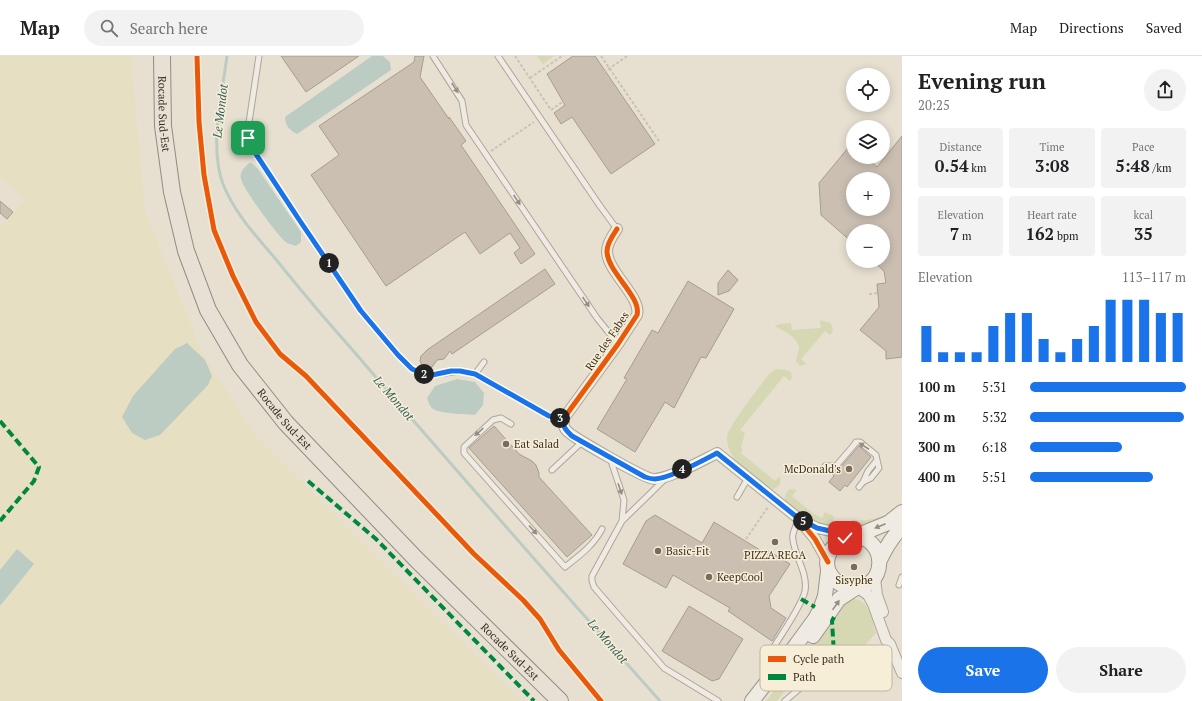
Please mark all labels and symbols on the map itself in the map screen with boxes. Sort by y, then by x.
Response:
street label: Rocade Sud-Est [155,76,173,153]
water label: Le Mondot [209,82,231,140]
one-way arrow [451,83,458,94]
pin [231,121,265,155]
one-way arrow [514,194,521,206]
pin: 1 [319,253,339,273]
one-way arrow [582,296,590,307]
street label: Rue des Fabes [582,309,632,373]
pin: 2 [414,364,434,384]
water label: Le Mondot [370,372,418,424]
street label: Rocade Sud-Est [254,386,315,453]
pin: 3 [550,408,570,428]
one-way arrow [474,428,484,437]
place label: Eat Salad [514,437,559,451]
marker: Eat Salad [501,439,511,449]
one-way arrow [859,442,870,450]
pin: 4 [672,459,692,479]
place label: McDonald's [784,462,841,476]
marker: McDonald's [844,464,854,474]
one-way arrow [618,483,624,495]
pin: 5 [793,511,813,531]
pin [828,521,862,555]
one-way arrow [875,523,886,529]
one-way arrow [528,525,537,535]
marker: PIZZA REGA [770,537,780,547]
place label: Basic-Fit [666,544,709,558]
marker: Basic-Fit [653,546,663,556]
place label: PIZZA REGA [744,548,806,562]
marker: Sisyphe [849,562,859,572]
place label: KeepCool [717,570,763,584]
marker: KeepCool [704,572,714,582]
place label: Sisyphe [835,573,873,587]
one-way arrow [832,599,840,610]
water label: Le Mondot [584,615,632,667]
street label: Rocade Sud-Est [478,620,542,683]
legend [760,645,892,691]
text: Cycle path [793,652,845,666]
text: Path [793,670,816,684]

